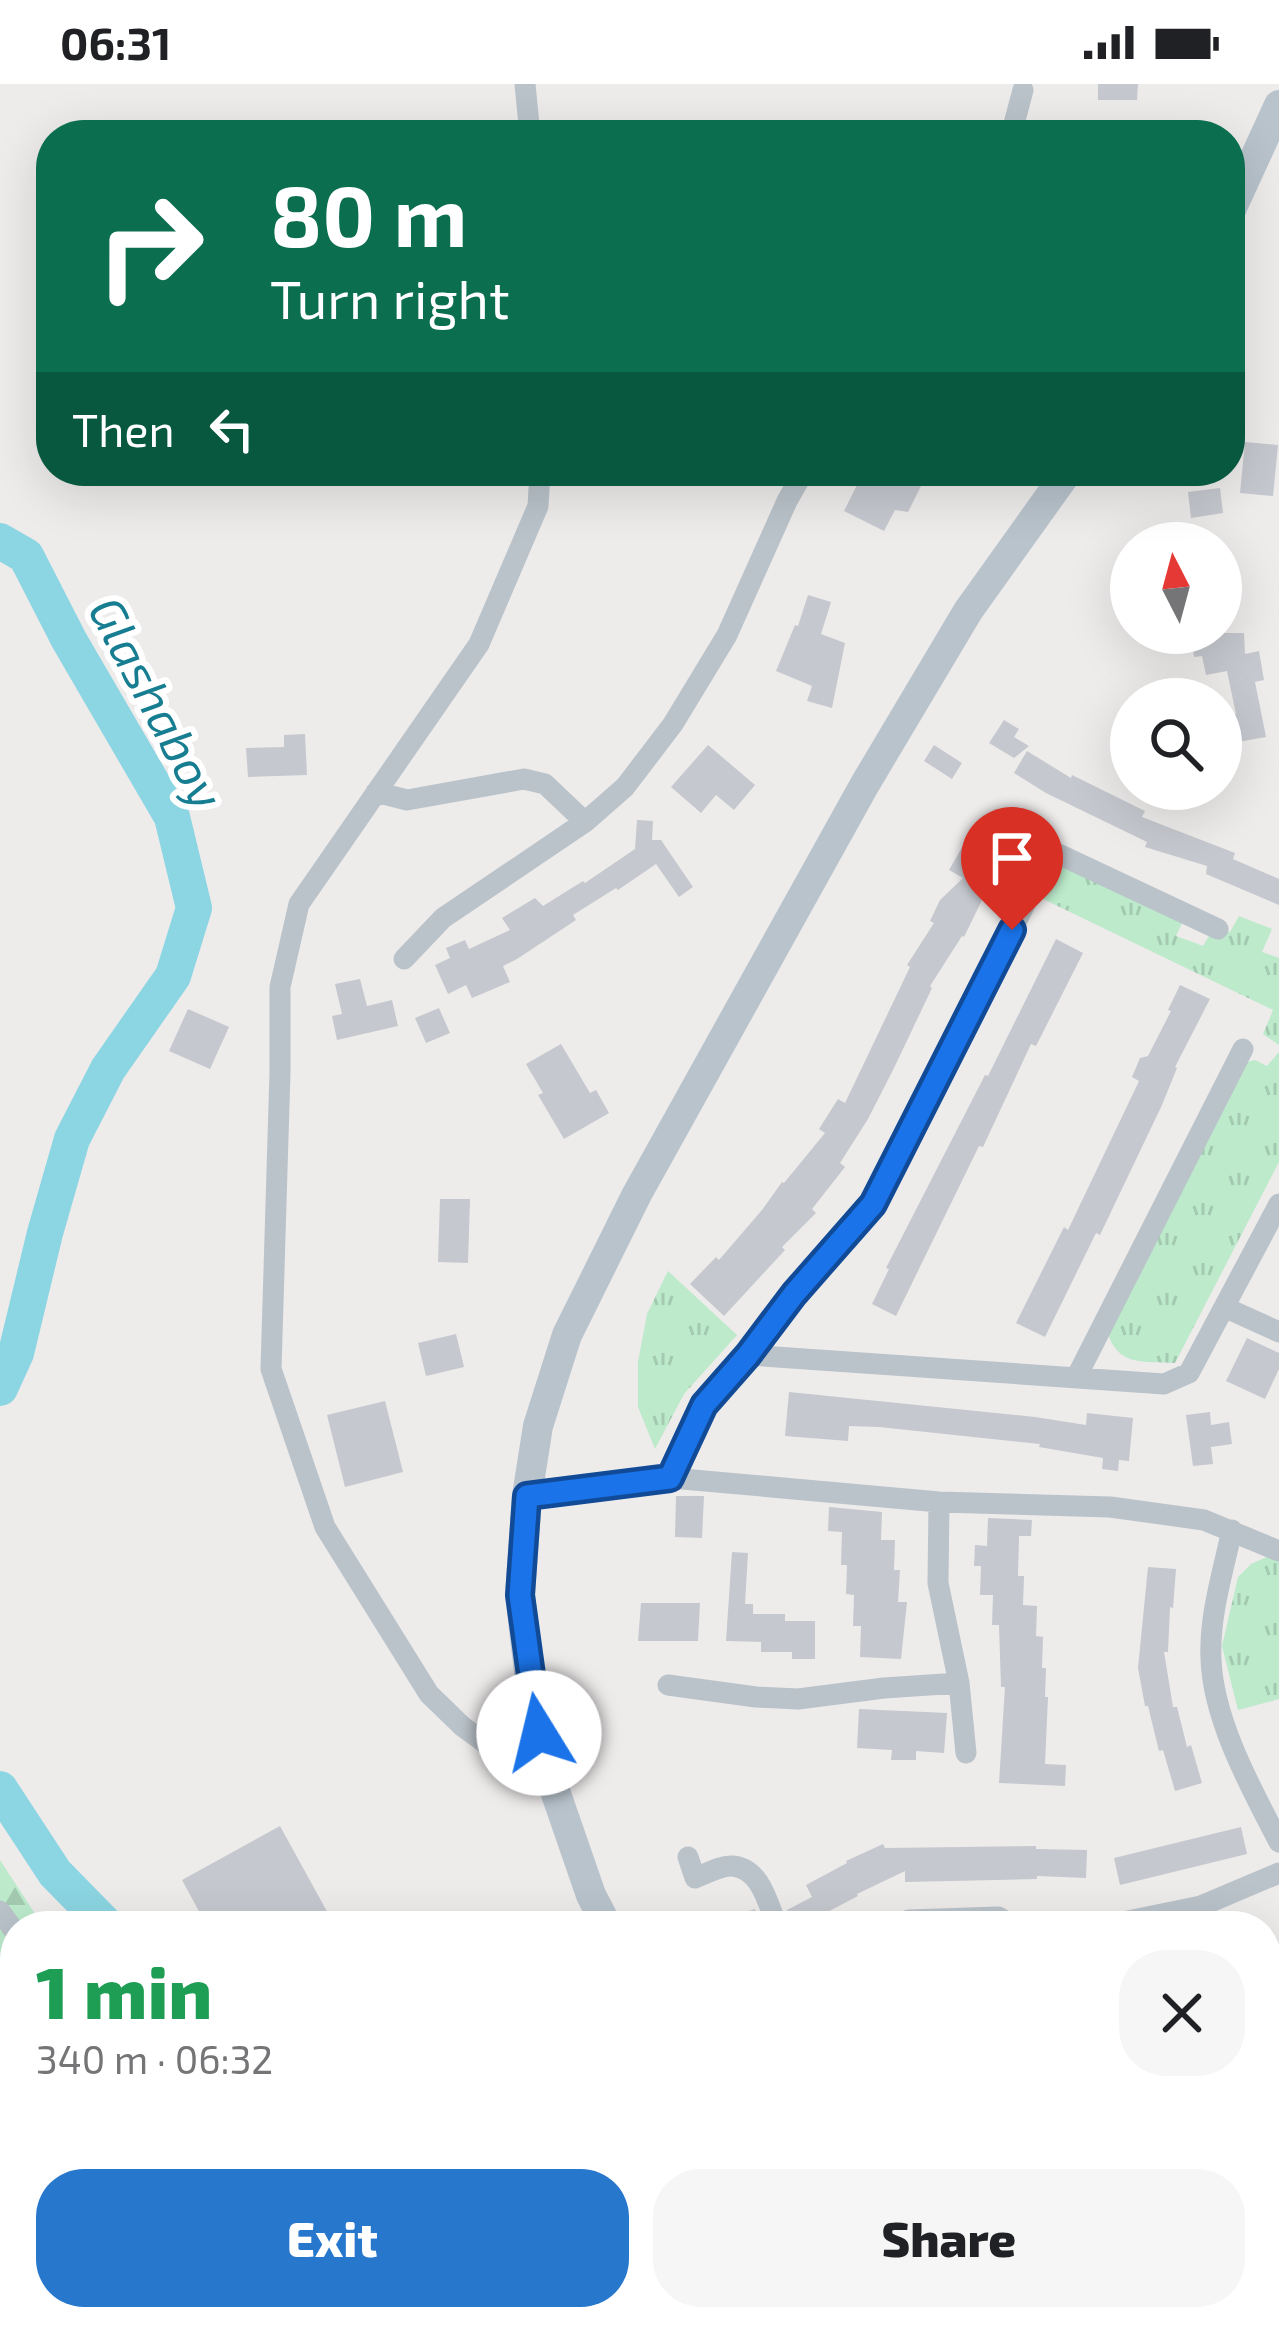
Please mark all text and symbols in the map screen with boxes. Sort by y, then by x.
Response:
text: 06:31 [60,15,171,69]
text: 80 m [270,163,467,264]
icon: right [72,168,228,324]
text: Turn right [270,265,510,330]
icon: left [199,396,265,462]
text: Then [72,402,175,456]
north arrow [1110,522,1242,654]
map controls [1110,522,1242,810]
water label: Glashaboy [78,586,238,818]
button: search [1110,678,1242,810]
pin [961,807,1063,930]
icon: arrive [979,825,1045,891]
position arrow [476,1670,602,1796]
text: 1 min [36,1947,212,2033]
button: close [1119,1950,1245,2076]
text: 340 m · 06:32 [36,2035,273,2082]
button: Exit [36,2169,629,2307]
button: Share [653,2169,1245,2307]

